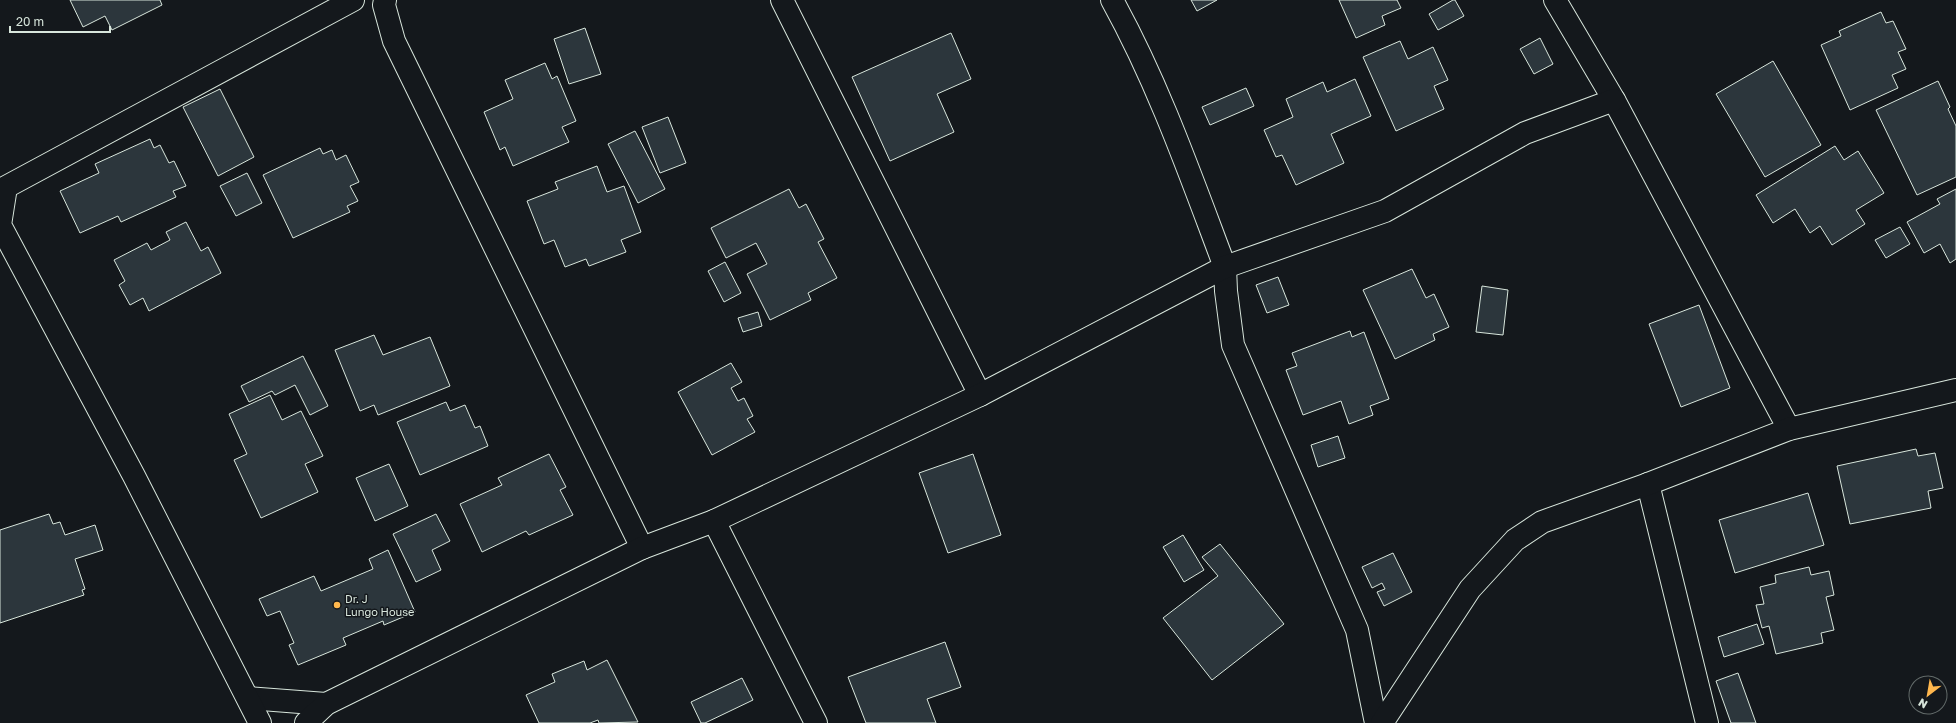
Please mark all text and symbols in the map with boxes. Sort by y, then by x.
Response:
scale bar [10,8,110,34]
text: 20 m [16,14,44,29]
place label: Dr. J Lungo House [345,592,414,618]
marker: Dr. J Lungo House [332,600,342,610]
north arrow [1908,675,1948,715]
text: N [1916,696,1930,712]

